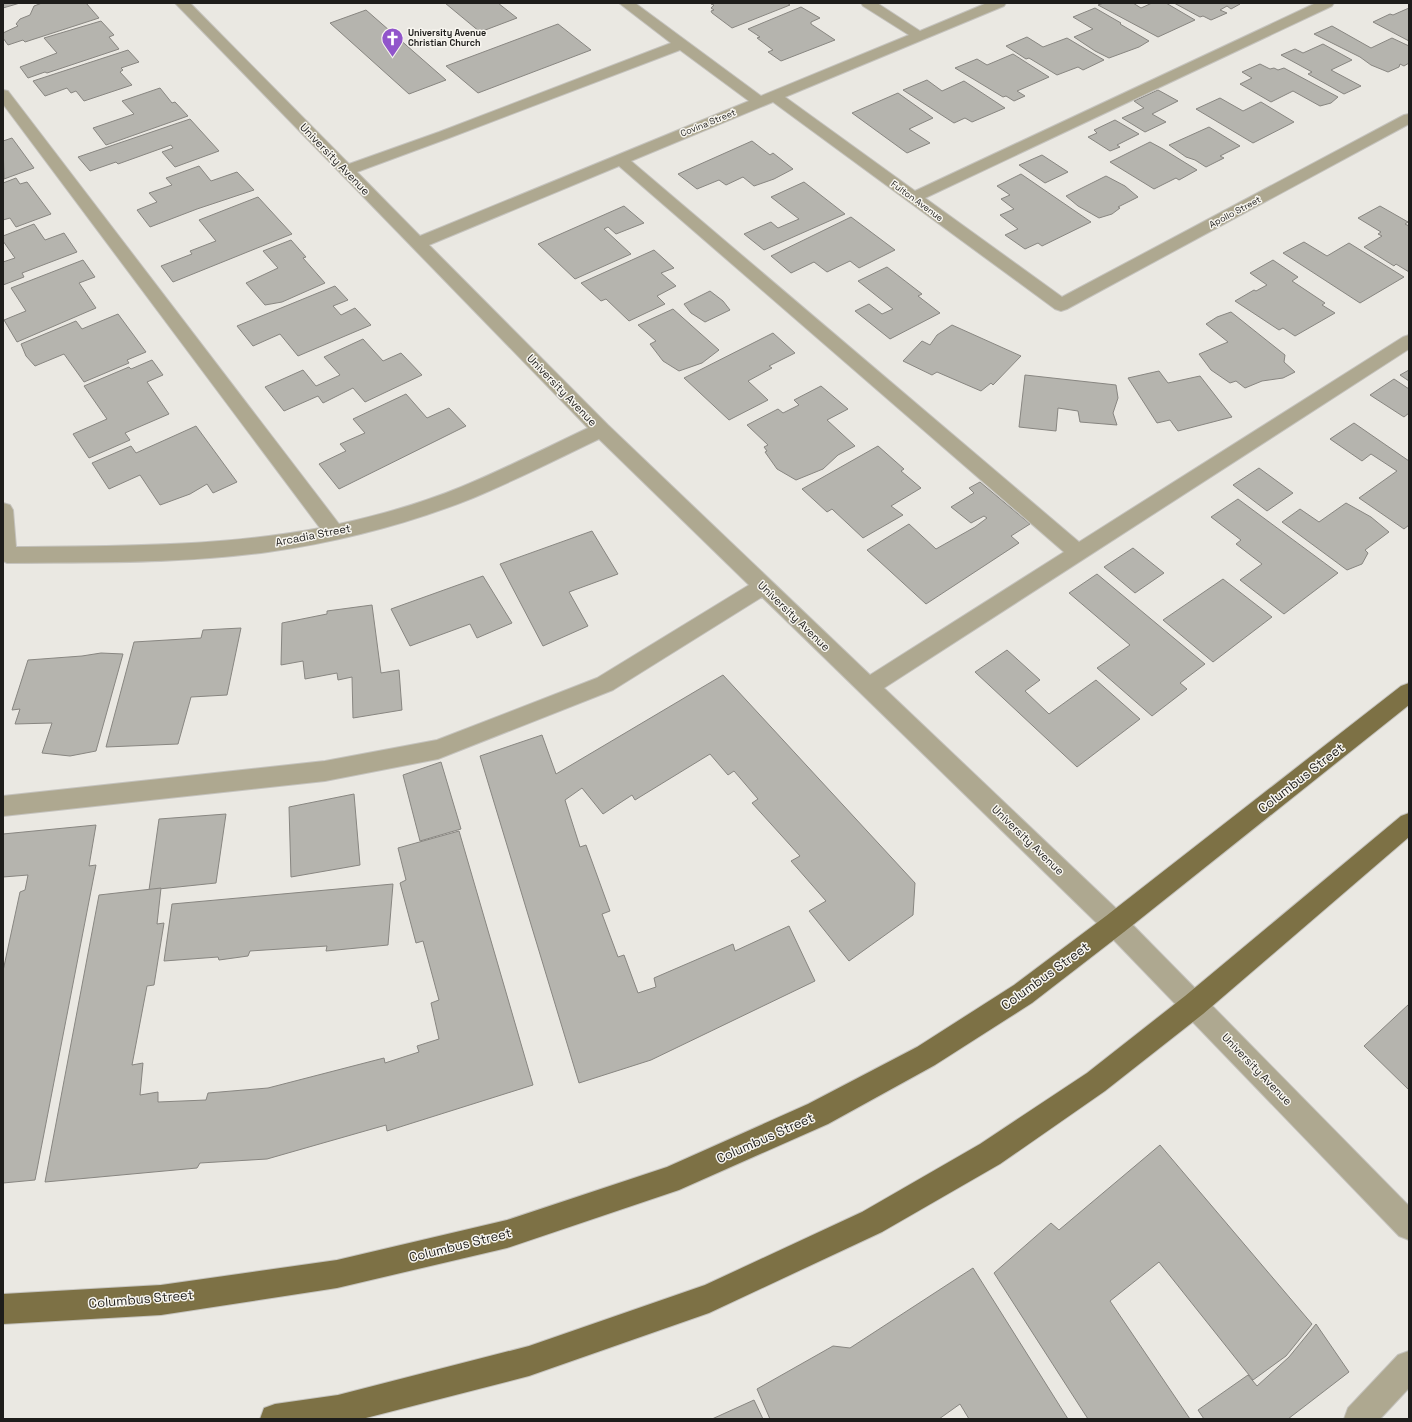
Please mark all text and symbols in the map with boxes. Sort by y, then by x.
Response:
church icon: University Avenue Christian Church [379,25,405,58]
place label: University Avenue Christian Church [408,27,486,49]
street label: Covina Street [679,106,737,140]
street label: University Avenue [297,120,373,198]
street label: Fulton Avenue [889,178,945,224]
street label: Apollo Street [1207,193,1263,231]
street label: University Avenue [524,351,600,429]
street label: Arcadia Street [274,521,352,549]
street label: University Avenue [755,578,833,654]
street label: Columbus Street [1254,739,1348,817]
street label: University Avenue [989,802,1067,878]
street label: Columbus Street [998,938,1092,1014]
street label: University Avenue [1219,1030,1295,1108]
street label: Columbus Street [714,1109,816,1167]
street label: Columbus Street [407,1224,513,1266]
street label: Columbus Street [88,1286,194,1312]

